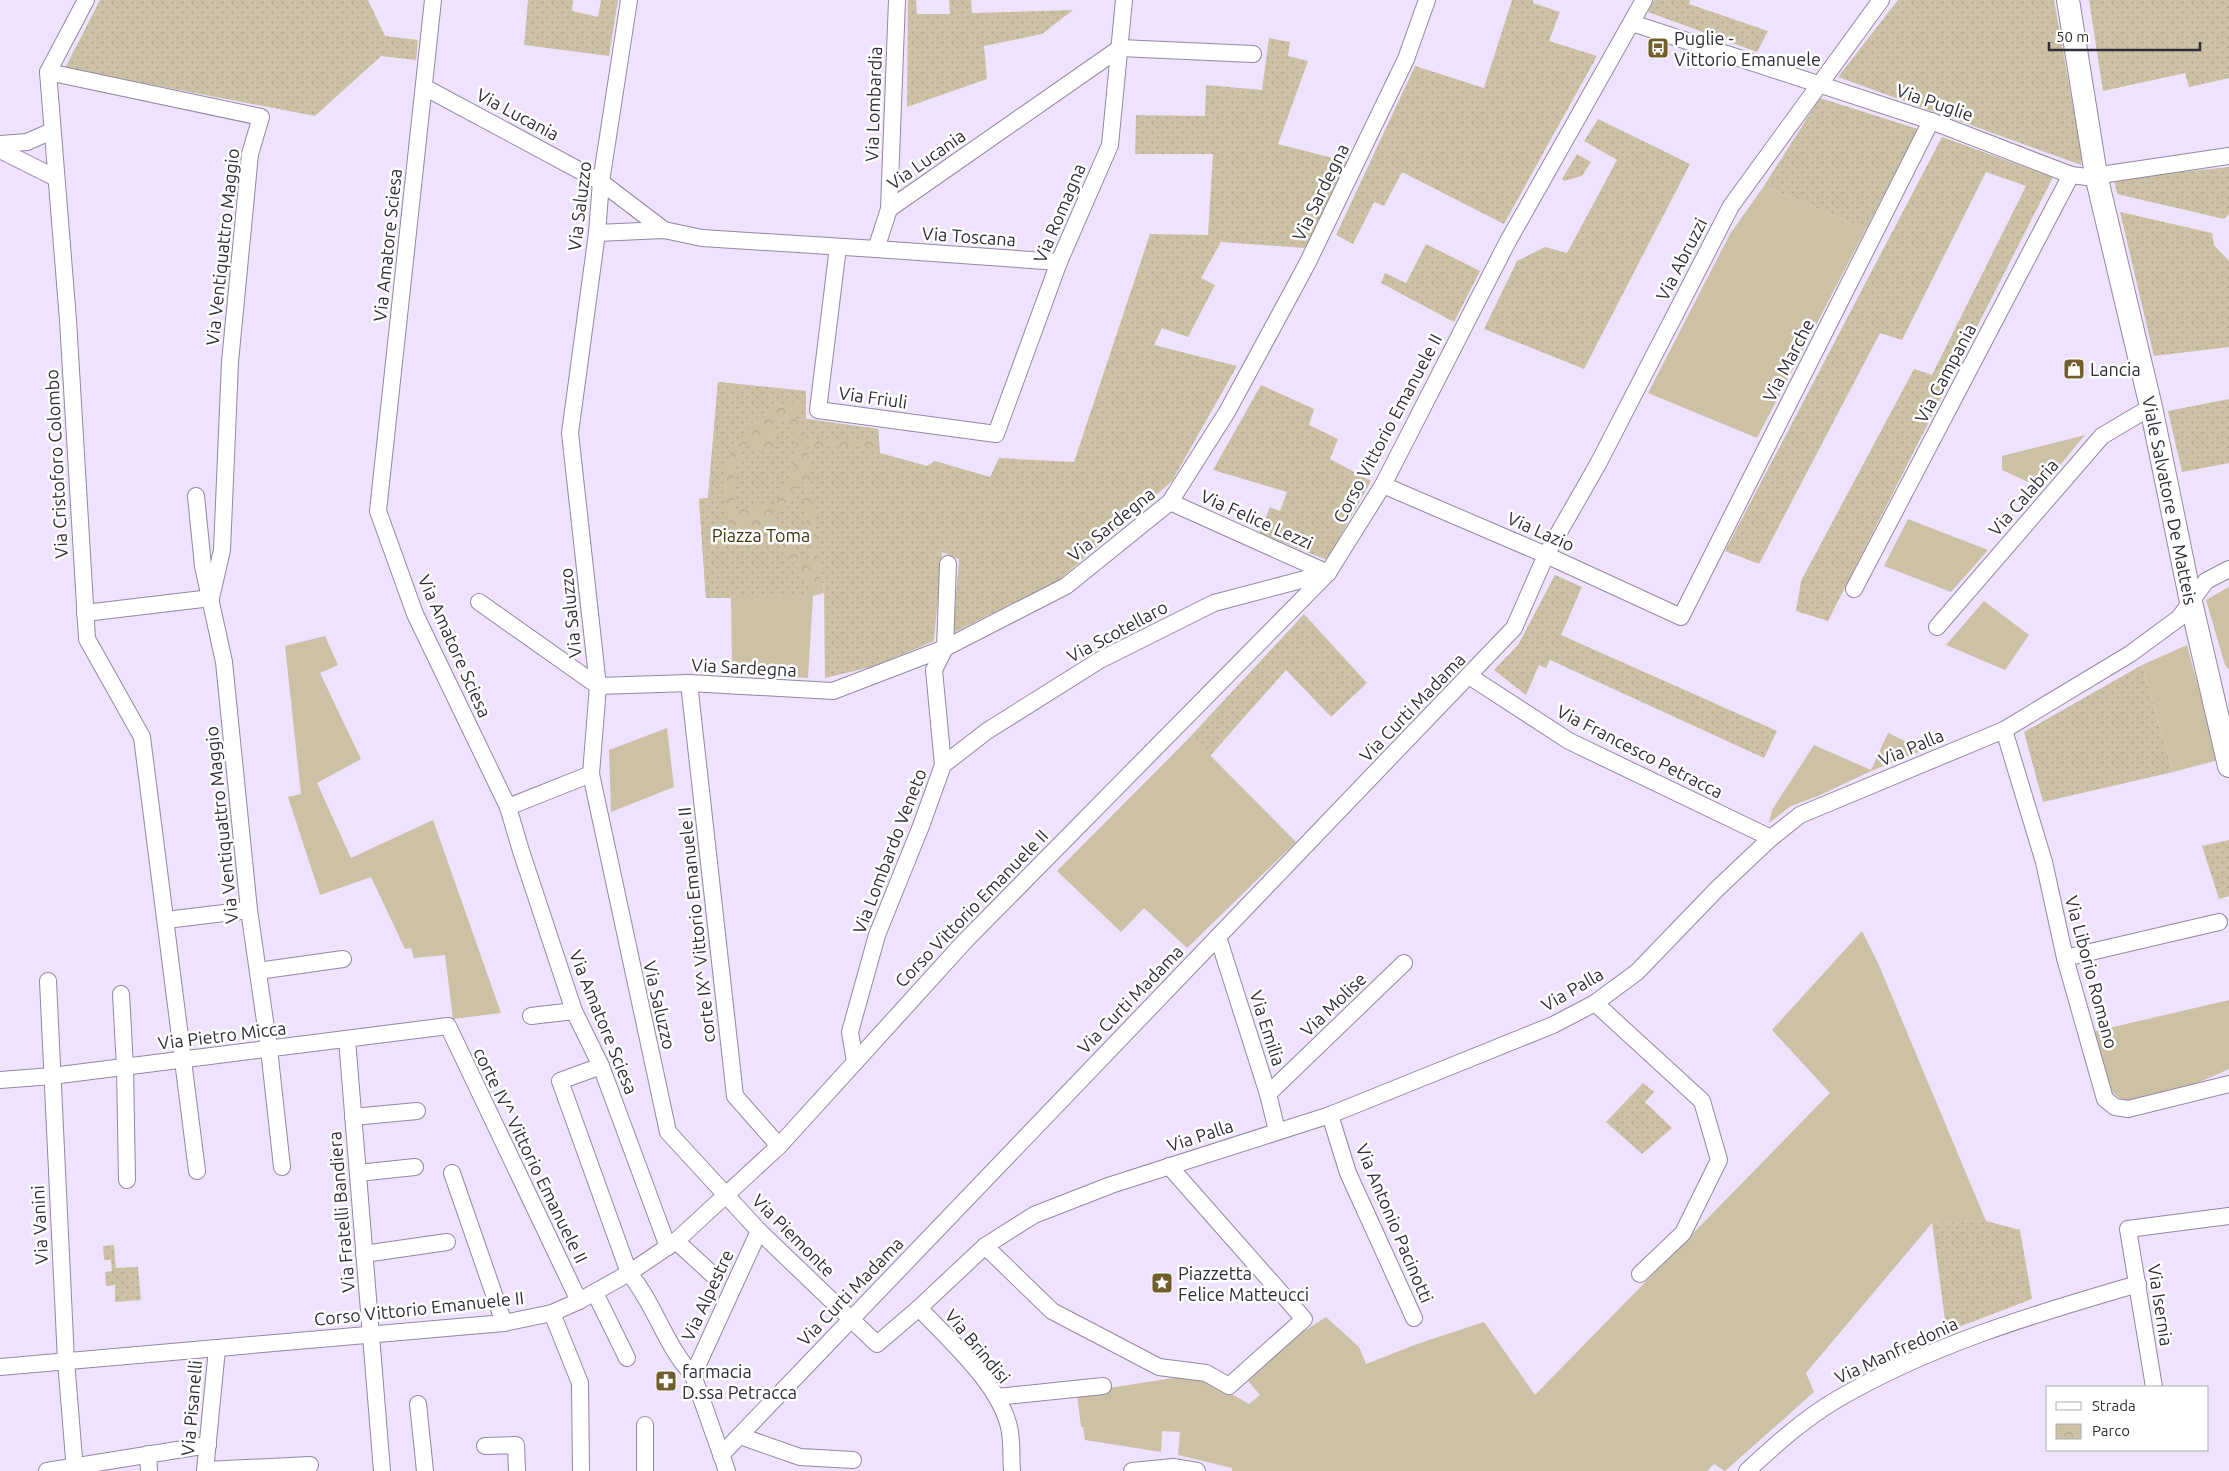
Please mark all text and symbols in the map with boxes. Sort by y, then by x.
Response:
scale bar [2049,20,2200,52]
place label: Puglie - Vittorio Emanuele [1674,28,1821,69]
text: 50 m [2056,28,2089,45]
bus stop icon: Puglie - Vittorio Emanuele [1646,36,1670,60]
street label: Via Lombardia [861,46,885,162]
street label: Via Puglie [1894,79,1976,125]
street label: Via Lucania [473,84,563,144]
street label: Via Lucania [883,125,969,193]
street label: Via Sardegna [1288,140,1352,244]
street label: Via Ventiquattro Maggio [202,147,242,347]
street label: Via Saluzzo [564,160,594,252]
street label: Via Romagna [1029,160,1089,266]
street label: Via Amatore Sciesa [369,167,405,323]
street label: Via Abruzzi [1652,214,1710,304]
street label: Via Toscana [921,223,1017,249]
street label: Via Marche [1759,315,1817,405]
street label: Via Campania [1911,320,1979,426]
street label: Corso Vittorio Emanuele II [1329,330,1445,526]
shop icon: Lancia [2062,357,2086,381]
place label: Lancia [2090,359,2141,379]
street label: Via Cristoforo Colombo [41,369,71,559]
street label: Via Friuli [837,382,909,412]
street label: Viale Salvatore De Matteis [2139,394,2201,607]
street label: Via Calabria [1984,455,2062,539]
street label: Via Sardegna [1064,483,1158,565]
street label: Via Felice Lezzi [1198,485,1316,553]
street label: Via Lazio [1504,507,1578,555]
park label: Piazza Toma [712,525,810,545]
street label: Via Saluzzo [555,567,585,659]
street label: Via Amatore Sciesa [415,572,495,720]
street label: Via Scotellaro [1063,596,1171,666]
street label: Via Curti Madama [1355,649,1469,765]
street label: Via Sardegna [691,654,797,680]
street label: Via Francesco Petracca [1554,700,1726,802]
street label: Via Palla [1876,724,1946,770]
street label: Via Ventiquattro Maggio [201,725,241,925]
street label: Via Lombardo Veneto [848,766,930,936]
street label: corte IX^ Vittorio Emanuele II [674,806,718,1044]
street label: Corso Vittorio Emanuele II [890,825,1052,991]
street label: Via Liborio Romano [2062,893,2122,1051]
street label: Via Curti Madama [1073,941,1187,1057]
street label: Via Amatore Sciesa [566,947,642,1097]
street label: Via Saluzzo [640,959,680,1051]
street label: Via Palla [1537,963,1607,1015]
street label: Via Molise [1296,968,1370,1040]
street label: Via Emilia [1246,988,1290,1068]
street label: Via Pietro Micca [157,1017,287,1053]
street label: corte IV^ Vittorio Emanuele II [470,1044,592,1266]
street label: Via Palla [1164,1115,1236,1155]
street label: Via Fratelli Bandiera [324,1131,358,1293]
street label: Via Antonio Pacinotti [1352,1141,1438,1305]
street label: Via Vanini [27,1185,51,1265]
street label: Via Piemonte [749,1190,839,1280]
street label: Via Curti Madama [793,1233,907,1349]
street label: Via Alpestre [677,1246,737,1344]
place label: Piazzetta Felice Matteucci [1178,1263,1309,1304]
street label: Via Isernia [2145,1263,2177,1347]
place icon: Piazzetta Felice Matteucci [1150,1271,1174,1295]
street label: Corso Vittorio Emanuele II [313,1287,525,1329]
street label: Via Brindisi [941,1305,1015,1387]
street label: Via Manfredonia [1831,1313,1961,1387]
street label: Via Pisanelli [177,1359,205,1457]
place label: farmacia D.ssa Petracca [682,1361,797,1402]
pharmacy icon: farmacia D.ssa Petracca [654,1369,678,1393]
legend [2046,1386,2209,1451]
text: Strada [2092,1397,2136,1414]
text: Parco [2092,1422,2130,1439]

